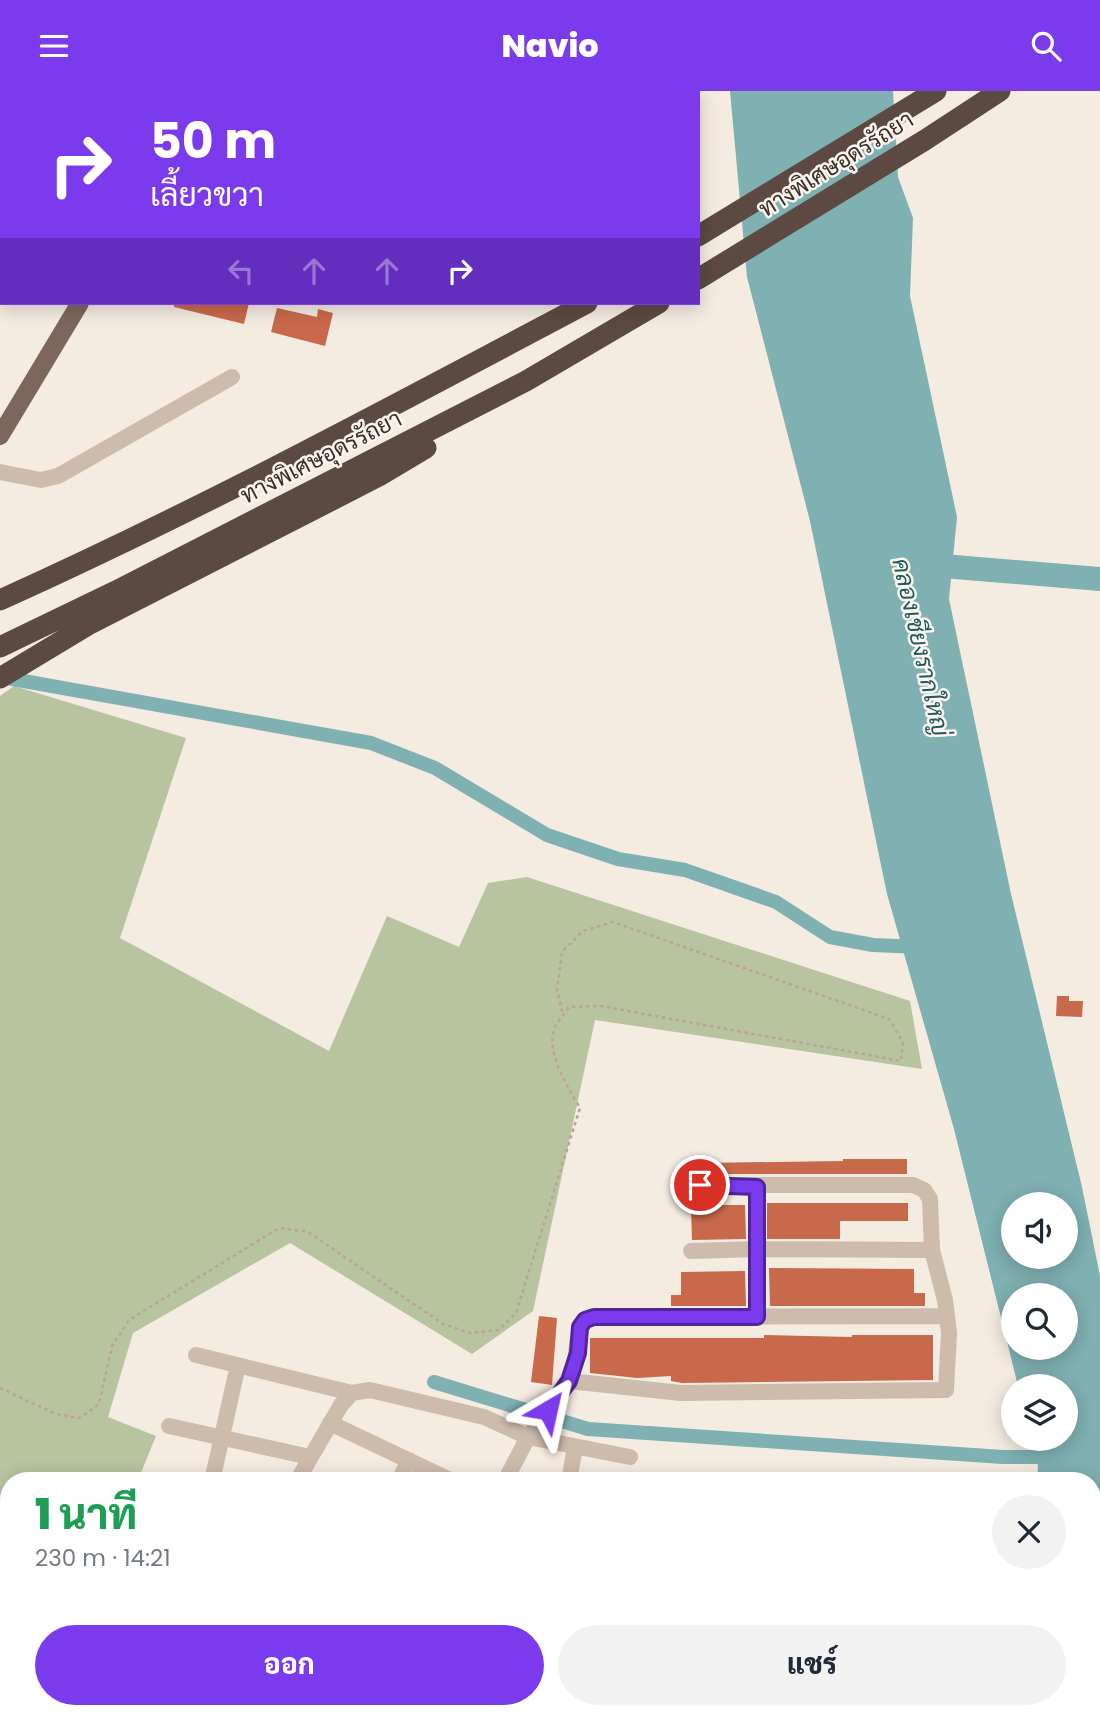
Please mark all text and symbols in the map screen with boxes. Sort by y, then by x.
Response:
text: Navio [501,23,599,68]
icon: menu [35,27,73,65]
icon: search [1027,27,1065,65]
street label: ทางพิเศษอุดรรัถยา [753,104,919,224]
text: 50 m [150,107,276,175]
icon: right [35,119,126,210]
text: เลี้ยวขวา [150,172,264,217]
icon: left [222,252,260,290]
icon: ahead [295,252,333,290]
icon: ahead [368,252,406,290]
icon: right [441,252,479,290]
street label: ทางพิเศษอุดรรัถยา [235,403,407,511]
water label: คลองเชียงรากใหญ่ [885,555,958,740]
pin [670,1155,730,1215]
icon: arrive [681,1166,719,1204]
map controls [1001,1192,1078,1451]
button: sound [1001,1192,1078,1269]
button: search [1001,1283,1078,1360]
position arrow [511,1373,585,1447]
button: layers [1001,1374,1078,1451]
text: 1 นาที [35,1485,137,1544]
button: close [992,1495,1066,1569]
text: 230 m · 14:21 [35,1542,171,1574]
button: ออก [35,1625,544,1705]
button: แชร์ [558,1625,1066,1705]

